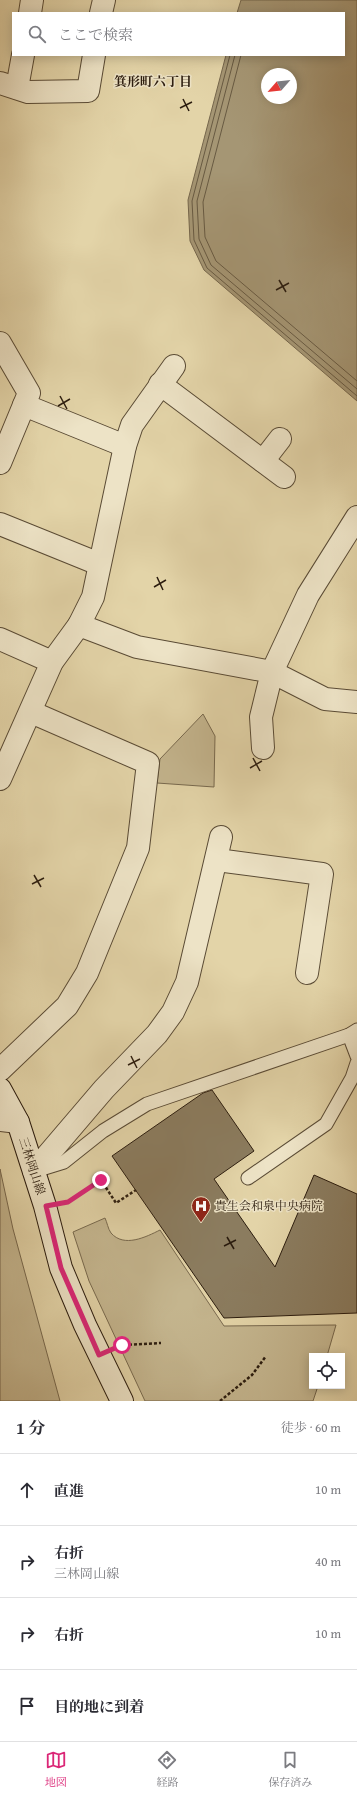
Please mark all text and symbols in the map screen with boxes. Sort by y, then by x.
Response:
search box [12,12,345,56]
icon: search [26,23,48,45]
text: ここで検索 [58,24,133,45]
north arrow [261,68,297,104]
district label: 箕形町六丁目 [114,72,192,91]
street label: 三林岡山線 [15,1135,50,1197]
route end [92,1171,110,1189]
hospital icon: 貴生会和泉中央病院 [190,1195,212,1223]
place label: 貴生会和泉中央病院 [215,1197,323,1214]
route start [113,1336,131,1354]
map controls [309,1353,345,1389]
button: locate [309,1353,345,1389]
text: 1 分 [16,1415,46,1440]
text: 徒歩 · 60 m [281,1418,341,1437]
icon: ahead [16,1479,38,1501]
text: 直進 [54,1480,84,1501]
text: 10 m [315,1480,341,1499]
text: 右折 [54,1542,84,1563]
icon: right [16,1551,38,1573]
text: 40 m [315,1552,341,1571]
text: 三林岡山線 [54,1564,119,1583]
icon: right [16,1623,38,1645]
text: 右折 [54,1624,84,1645]
text: 10 m [315,1624,341,1643]
icon: arrive [16,1695,38,1717]
text: 目的地に到着 [54,1696,144,1717]
tab: 地図 [45,1749,67,1790]
tab: 経路 [156,1749,178,1790]
tab: 保存済み [268,1749,312,1790]

